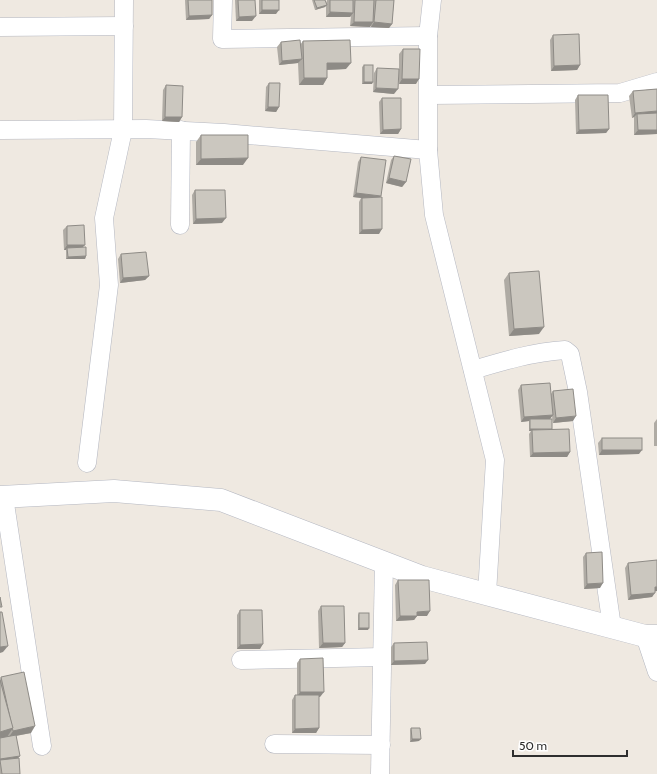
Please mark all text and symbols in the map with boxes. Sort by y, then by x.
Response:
scale bar [513,732,627,758]
text: 50 m [519,738,547,753]

